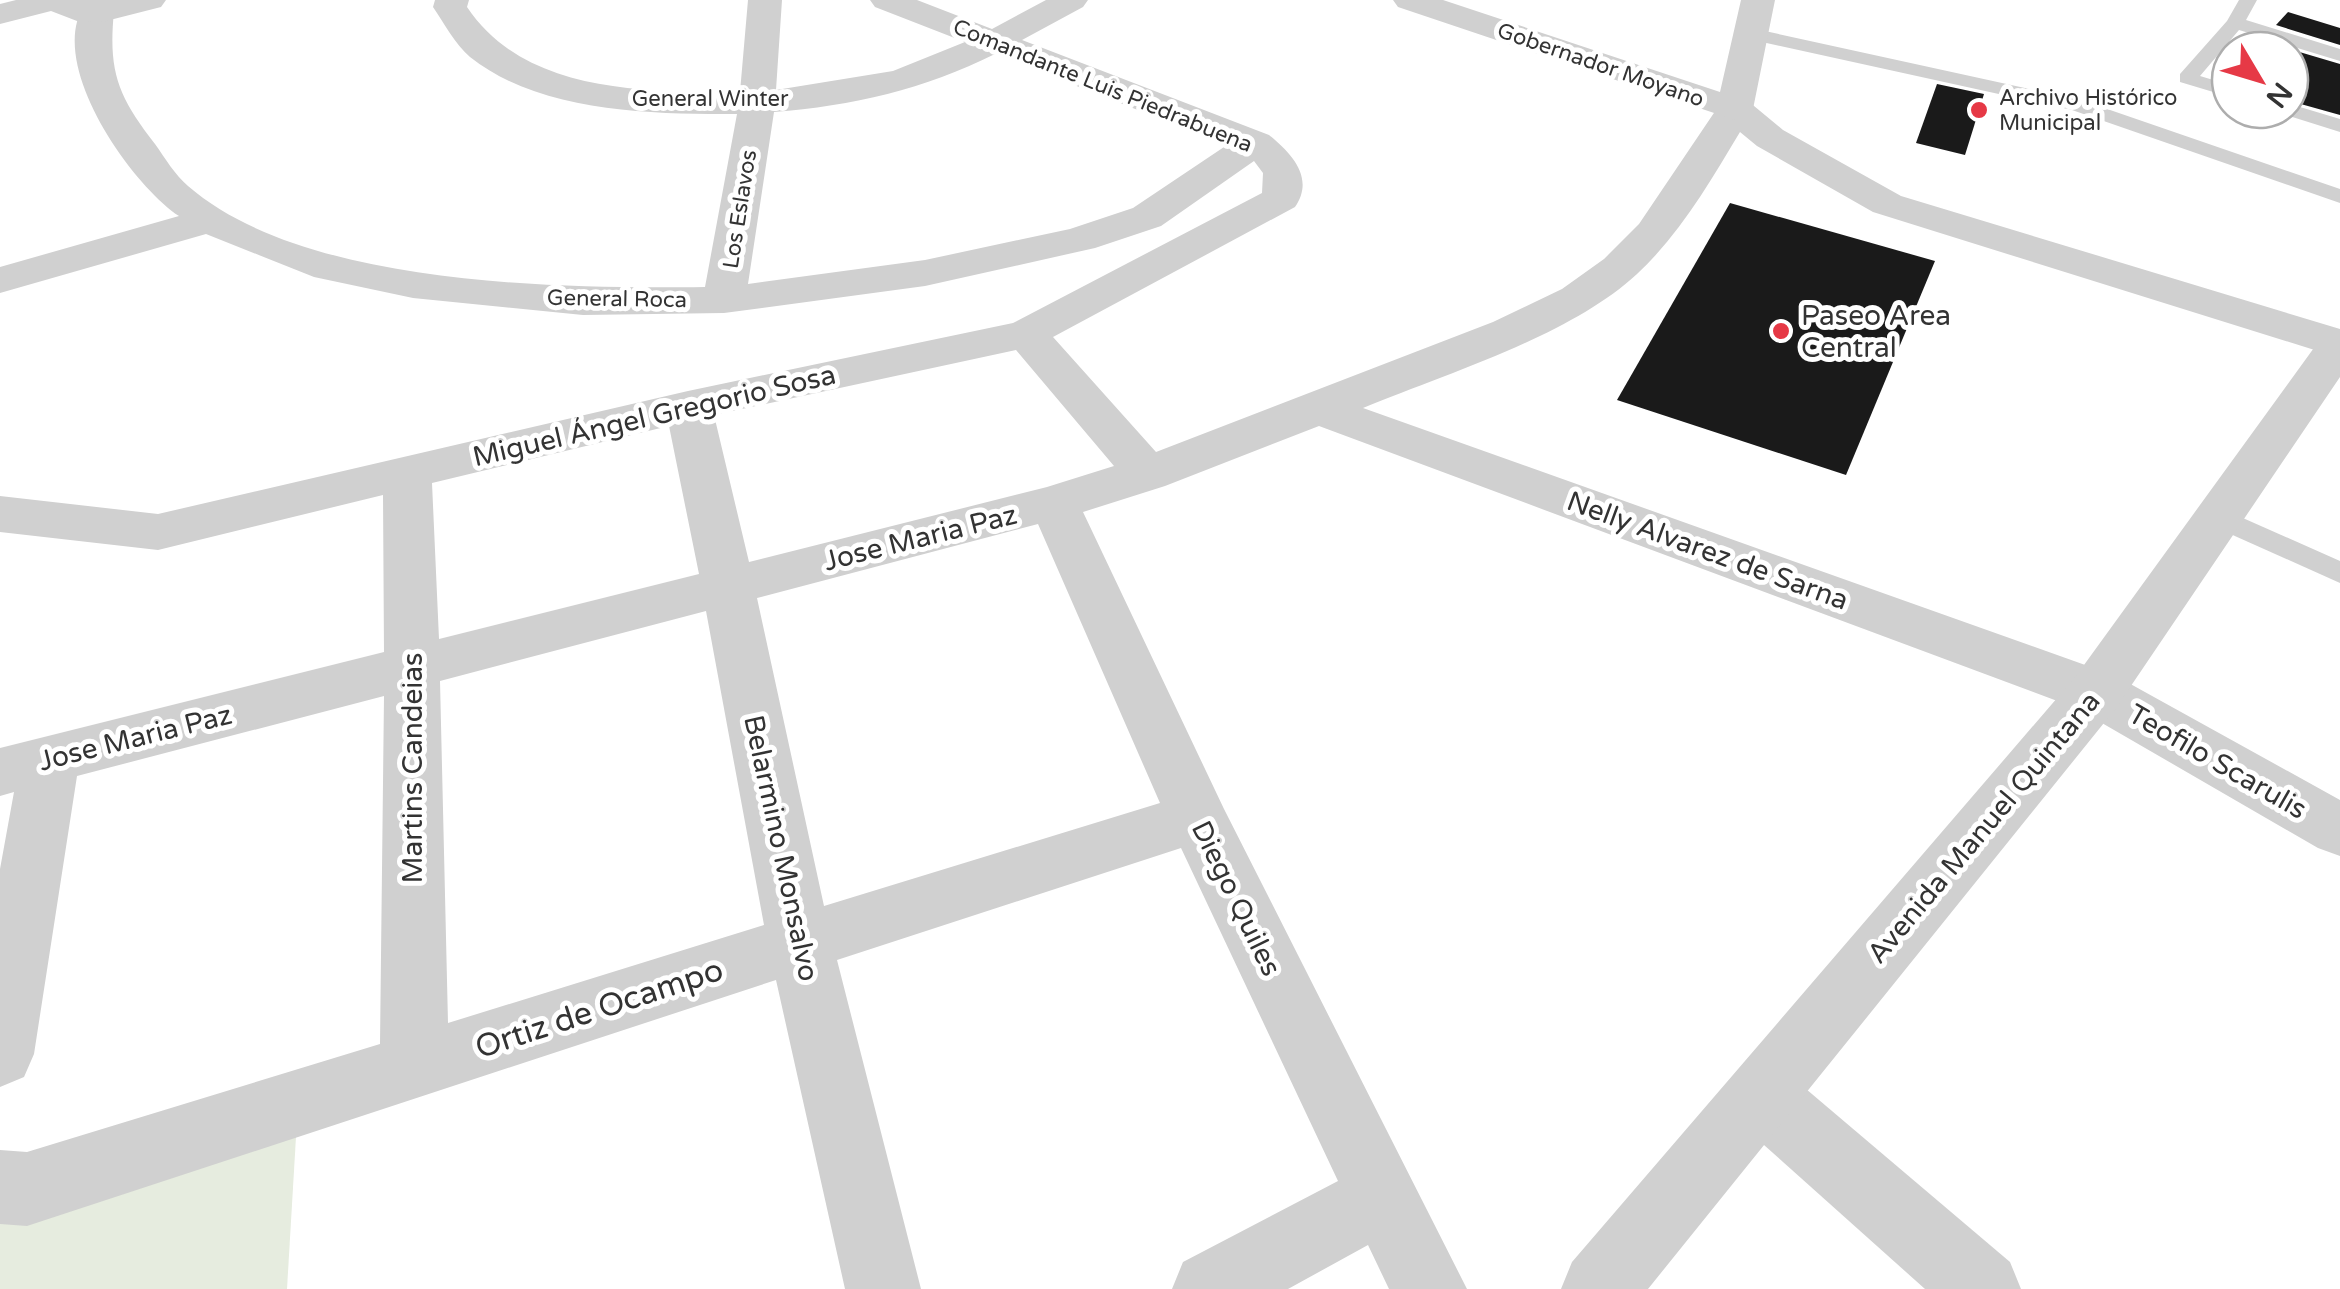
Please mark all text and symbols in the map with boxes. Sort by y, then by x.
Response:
street label: Comandante Luis Piedrabuena [949,14,1256,158]
street label: Gobernador Moyano [1494,17,1707,113]
north arrow [2210,30,2310,130]
text: N [2259,75,2299,114]
place label: Archivo Histórico Municipal [1999,85,2177,136]
street label: General Winter [632,86,789,112]
marker: Archivo Histórico Municipal [1968,99,1990,121]
street label: Los Eslavos [718,148,762,270]
street label: General Roca [547,285,687,313]
place label: Paseo Area Central [1801,299,1951,365]
marker: Paseo Area Central [1770,320,1792,342]
street label: Miguel Ángel Gregorio Sosa [469,358,839,474]
street label: Nelly Alvarez de Sarna [1562,484,1853,618]
street label: Jose Maria Paz [820,498,1020,578]
street label: Martins Candeias [396,653,430,883]
street label: Avenida Manuel Quintana [1860,685,2107,970]
street label: Teofilo Scarulis [2122,697,2313,827]
street label: Jose Maria Paz [35,698,235,778]
street label: Belarmino Monsalvo [736,712,826,984]
street label: Diego Quiles [1184,815,1288,982]
street label: Ortiz de Ocampo [471,951,728,1067]

